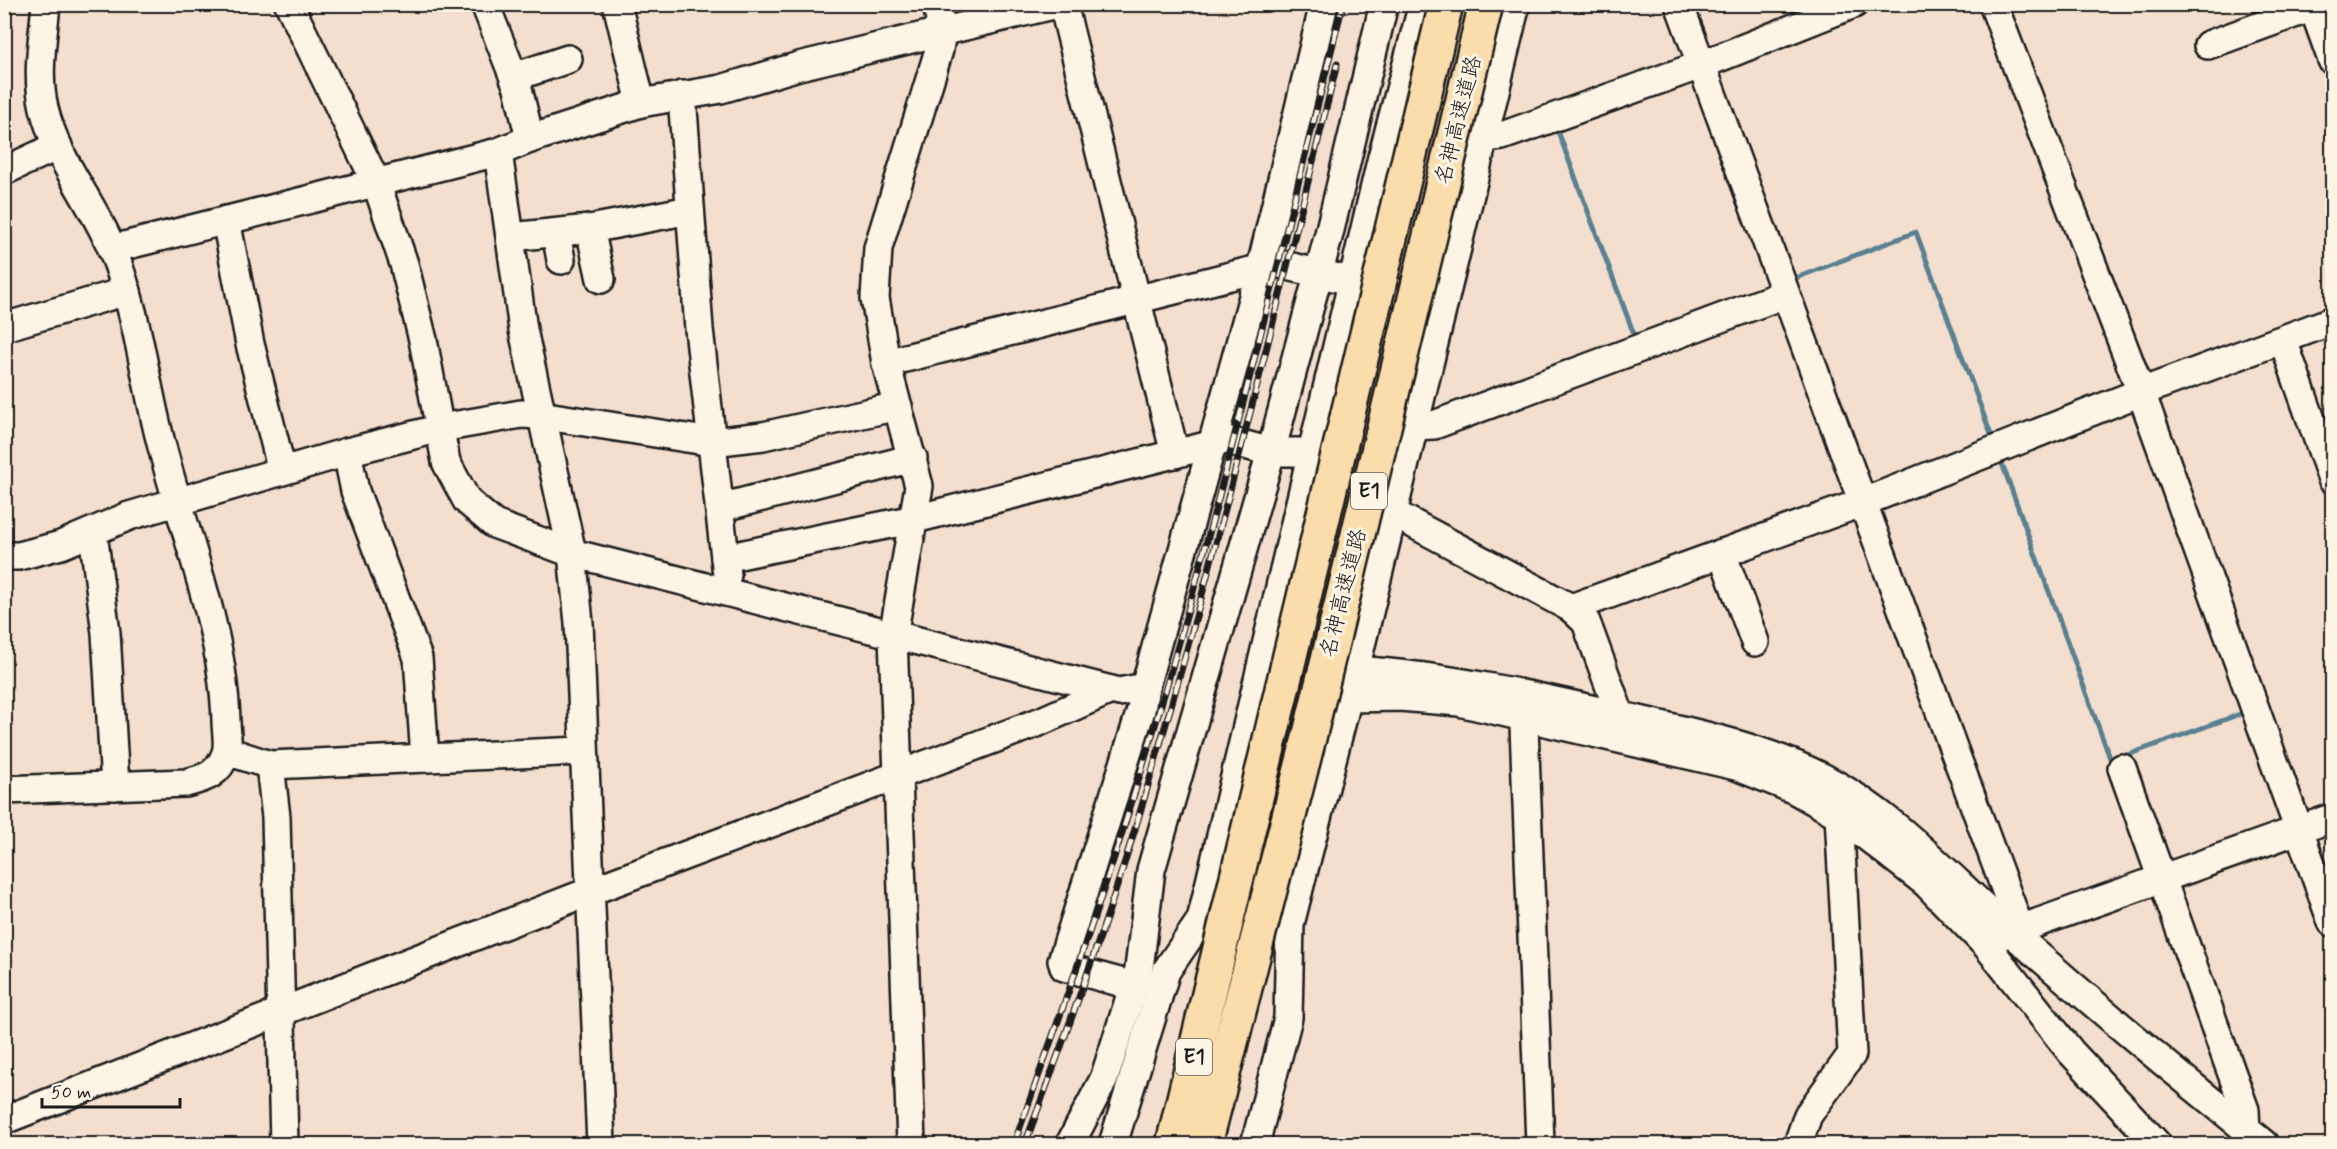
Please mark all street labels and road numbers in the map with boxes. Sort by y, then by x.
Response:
street label: 名神高速道路 [1429,53,1489,187]
road number: E1 [1351,473,1387,509]
street label: 名神高速道路 [1314,526,1374,660]
road number: E1 [1176,1039,1212,1075]

